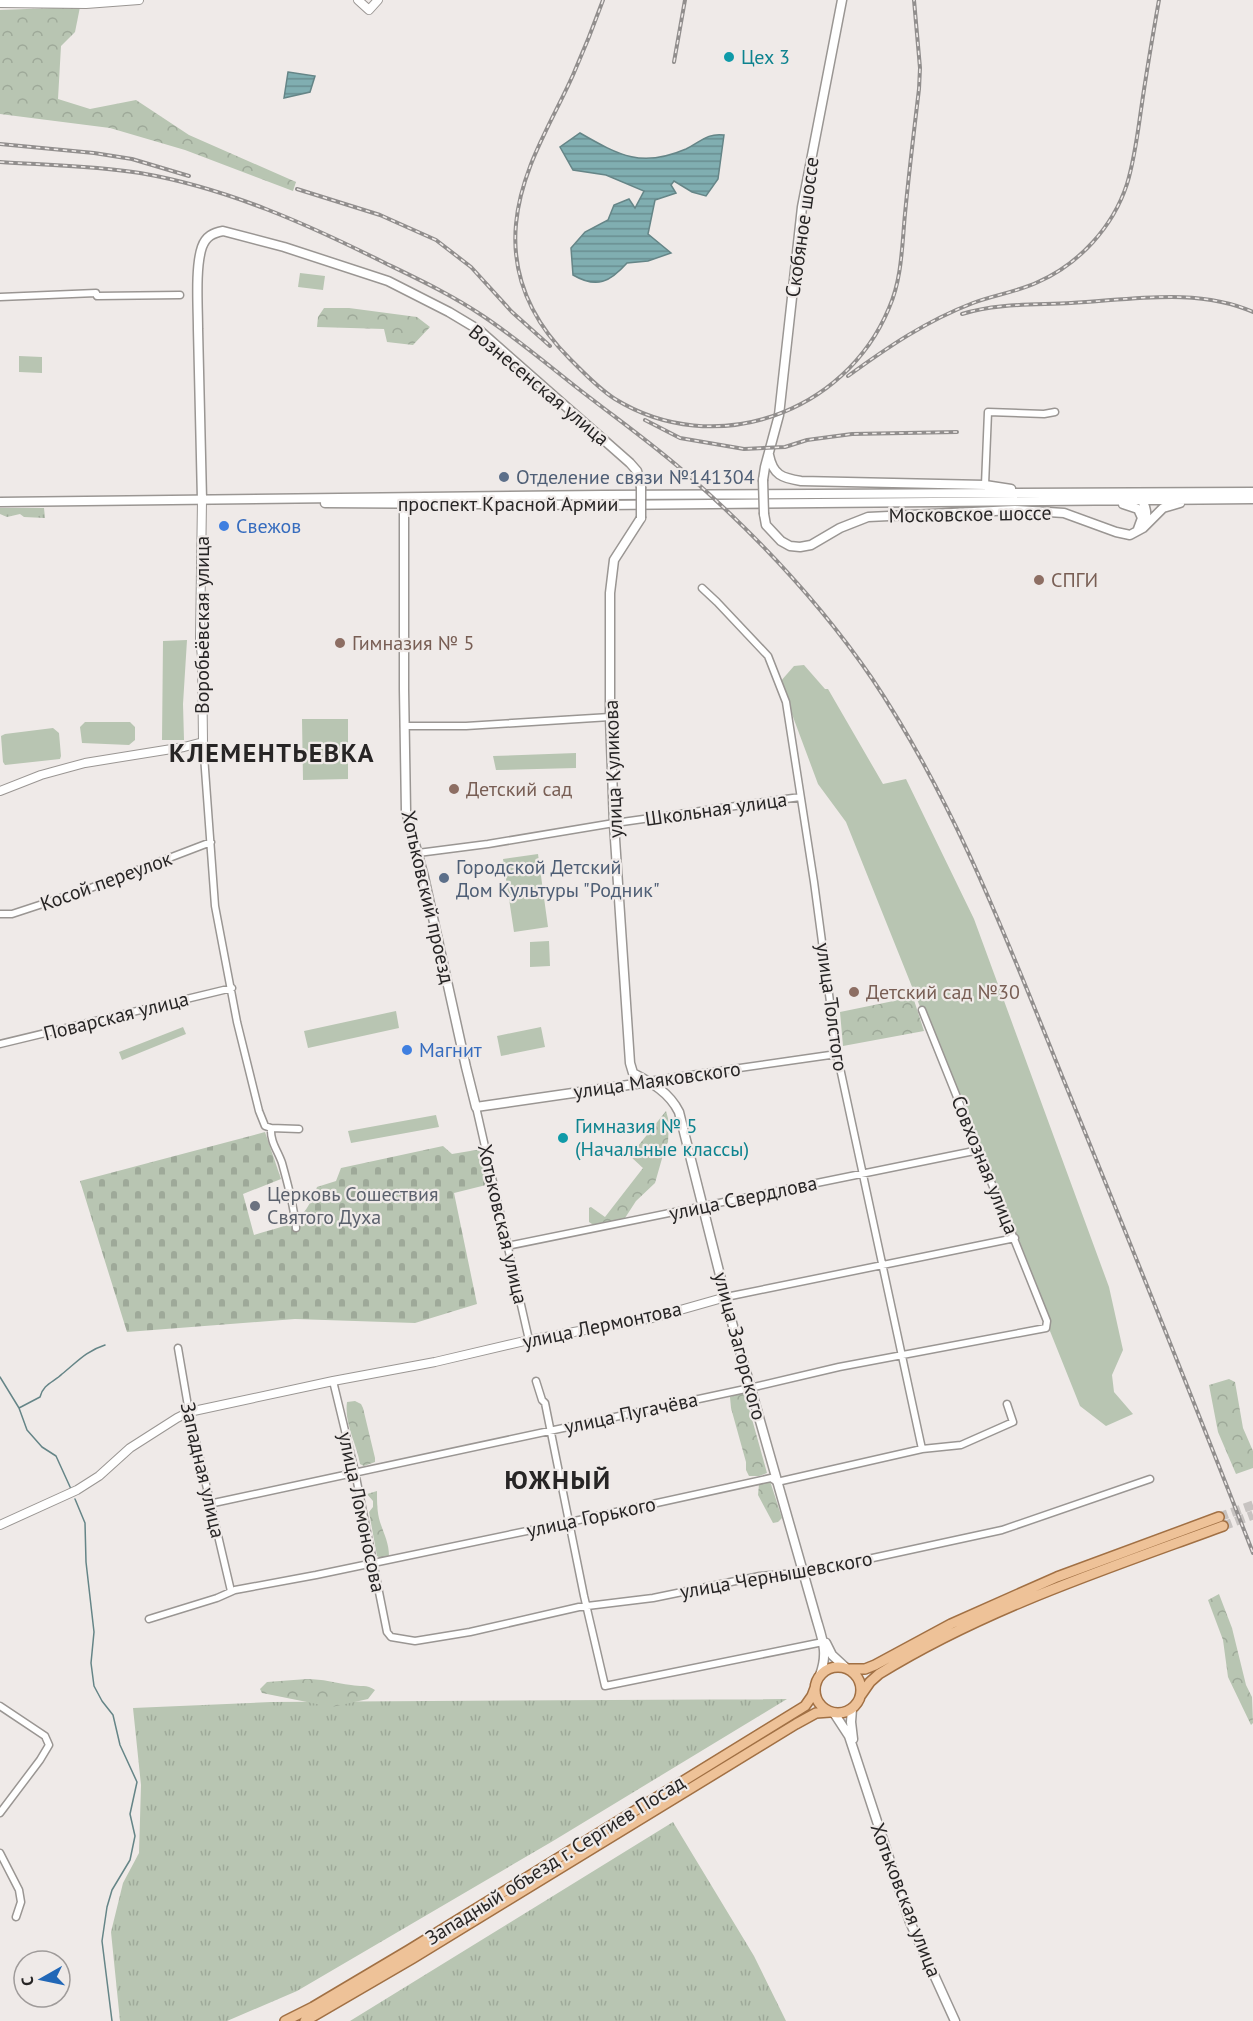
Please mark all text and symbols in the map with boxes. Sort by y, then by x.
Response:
place label: Цех 3 [741,44,790,70]
marker: Цех 3 [722,50,736,64]
street label: Скобяное шоссе [779,155,825,299]
street label: Вознесенская улица [463,319,615,451]
place label: Отделение связи №141304 [516,464,755,490]
marker: Отделение связи №141304 [497,470,511,484]
street label: проспект Красной Армии [398,491,618,517]
street label: Московское шоссе [888,500,1052,528]
place label: Свежов [236,513,301,539]
marker: Свежов [217,519,231,533]
street label: Воробьёвская улица [189,536,215,714]
place label: СПГИ [1051,567,1098,593]
marker: СПГИ [1032,573,1046,587]
place label: Гимназия № 5 [352,630,474,656]
marker: Гимназия № 5 [333,636,347,650]
street label: улица Куликова [598,699,628,839]
district label: КЛЕМЕНТЬЕВКА [169,736,375,769]
place label: Детский сад [466,776,572,802]
marker: Детский сад [447,782,461,796]
street label: Школьная улица [643,786,789,832]
street label: Хотьковский проезд [395,808,461,986]
street label: Косой переулок [37,845,176,917]
place label: Городской Детский Дом Культуры "Родник" [456,854,660,903]
marker: Городской Детский Дом Культуры "Родник" [437,871,451,885]
street label: улица Толстого [810,941,854,1073]
place label: Детский сад №30 [866,979,1020,1005]
street label: Поварская улица [41,985,191,1047]
marker: Детский сад №30 [847,985,861,999]
place label: Магнит [419,1037,482,1063]
marker: Магнит [400,1043,414,1057]
street label: улица Маяковского [572,1055,742,1105]
street label: Совхозная улица [945,1092,1025,1238]
place label: Гимназия № 5 (Начальные классы) [575,1113,749,1162]
marker: Гимназия № 5 (Начальные классы) [556,1131,570,1145]
street label: Хотьковская улица [472,1141,534,1307]
street label: улица Свердлова [667,1170,819,1226]
place label: Церковь Сошествия Святого Духа [267,1181,438,1230]
marker: Церковь Сошествия Святого Духа [248,1199,262,1213]
street label: улица Загорского [708,1269,772,1423]
street label: улица Лермонтова [520,1295,684,1355]
street label: улица Пугачёва [562,1386,700,1440]
street label: Западная улица [175,1400,231,1540]
street label: улица Ломоносова [332,1429,392,1595]
district label: ЮЖНЫЙ [505,1463,611,1496]
street label: улица Горького [524,1491,658,1543]
street label: улица Чернышевского [678,1545,874,1605]
street label: Западный объезд г. Сергиев Посад [420,1769,690,1951]
street label: Хотьковская улица [865,1819,947,1981]
north arrow [12,1949,72,2009]
text: С [17,1975,38,1987]

